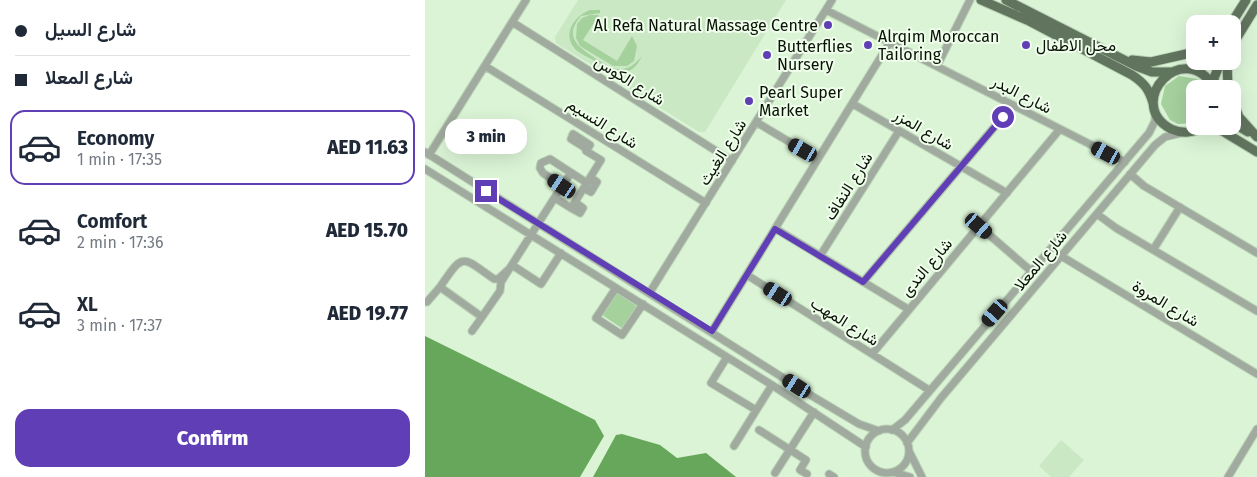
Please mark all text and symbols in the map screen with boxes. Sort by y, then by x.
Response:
map controls [1186,15,1241,135]
button: + [1186,15,1241,70]
place label: Al Refa Natural Massage Centre [594,16,818,35]
text: شارع السيل [45,18,136,41]
marker: Al Refa Natural Massage Centre [822,19,834,31]
place label: Alrqim Moroccan Tailoring [878,27,999,64]
place label: محل الاطفال [1036,36,1116,56]
place label: Butterflies Nursery [777,37,852,74]
marker: Alrqim Moroccan Tailoring [862,39,874,51]
marker: محل الاطفال [1020,39,1032,51]
marker: Butterflies Nursery [761,49,773,61]
street label: شارع الكوس [590,51,668,111]
text: شارع المعلا [45,66,133,89]
street label: شارع البدر [987,71,1055,119]
button: − [1186,80,1241,135]
place label: Pearl Super Market [759,83,843,120]
street label: شارع النسيم [563,94,642,154]
marker: Pearl Super Market [743,95,755,107]
street label: شارع المزر [889,104,957,156]
route start [992,106,1014,128]
street label: شارع الغيث [695,116,752,190]
callout: 3 min [445,119,527,154]
icon: car [17,125,62,170]
text: Economy [77,127,154,150]
text: 3 min [466,127,506,146]
text: AED 11.63 [327,136,408,159]
car [786,136,819,164]
car [1089,139,1122,167]
street label: شارع النفاف [820,149,878,225]
text: 1 min · 17:35 [77,150,162,169]
car [545,171,578,201]
route end [475,180,497,202]
icon: car [17,208,62,253]
text: Comfort [77,210,147,233]
car [962,210,995,242]
text: AED 15.70 [326,219,408,242]
street label: شارع المعلا [1010,226,1073,296]
text: 2 min · 17:36 [77,233,164,252]
street label: شارع الندى [897,234,958,302]
street label: شارع المروة [1128,276,1203,332]
car [761,280,794,308]
icon: car [17,291,62,336]
text: XL [77,293,98,316]
street label: شارع المهب [806,293,882,352]
car [979,297,1010,329]
text: AED 19.77 [328,302,408,325]
text: 3 min · 17:37 [77,316,162,335]
car [780,372,813,400]
button: Confirm [15,409,410,467]

